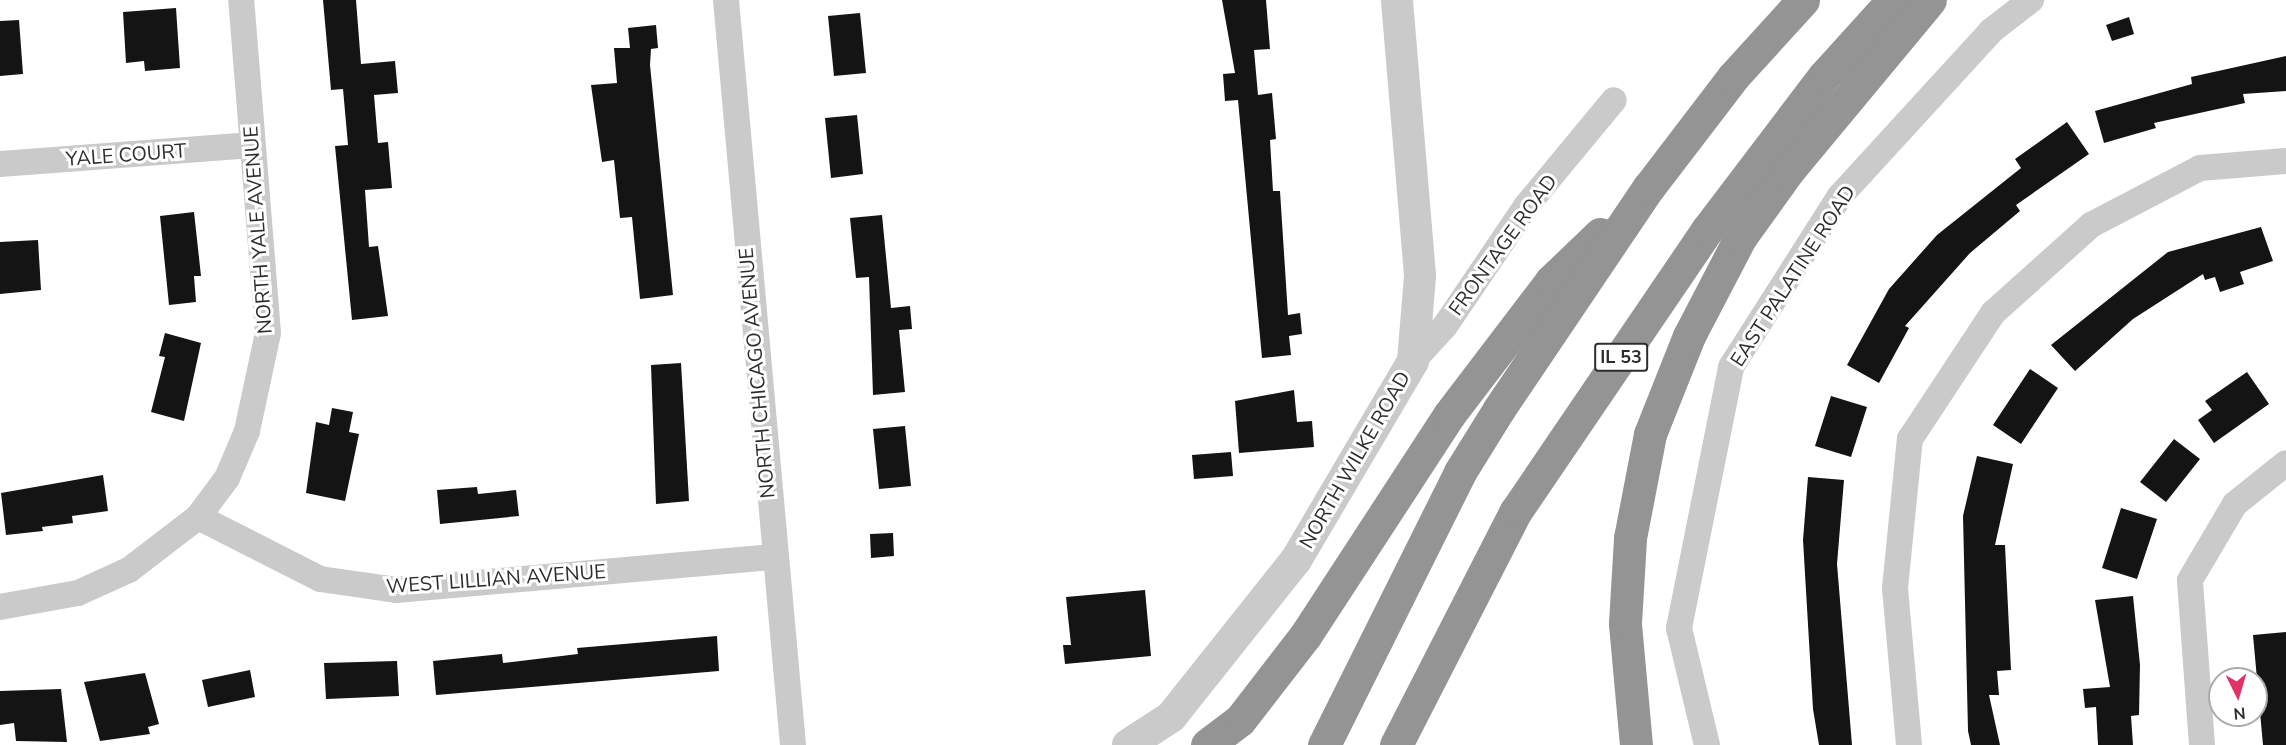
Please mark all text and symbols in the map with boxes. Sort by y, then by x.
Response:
street label: NORTH YALE AVENUE [239,125,277,335]
street label: YALE COURT [65,139,187,171]
street label: FRONTAGE ROAD [1444,170,1562,320]
street label: EAST PALATINE ROAD [1726,181,1860,371]
street label: NORTH CHICAGO AVENUE [734,247,780,499]
road number: IL 53 [1594,342,1648,372]
street label: NORTH WILKE ROAD [1294,367,1416,553]
street label: WEST LILLIAN AVENUE [385,559,607,599]
north arrow [2208,667,2268,727]
text: N [2232,701,2246,724]

